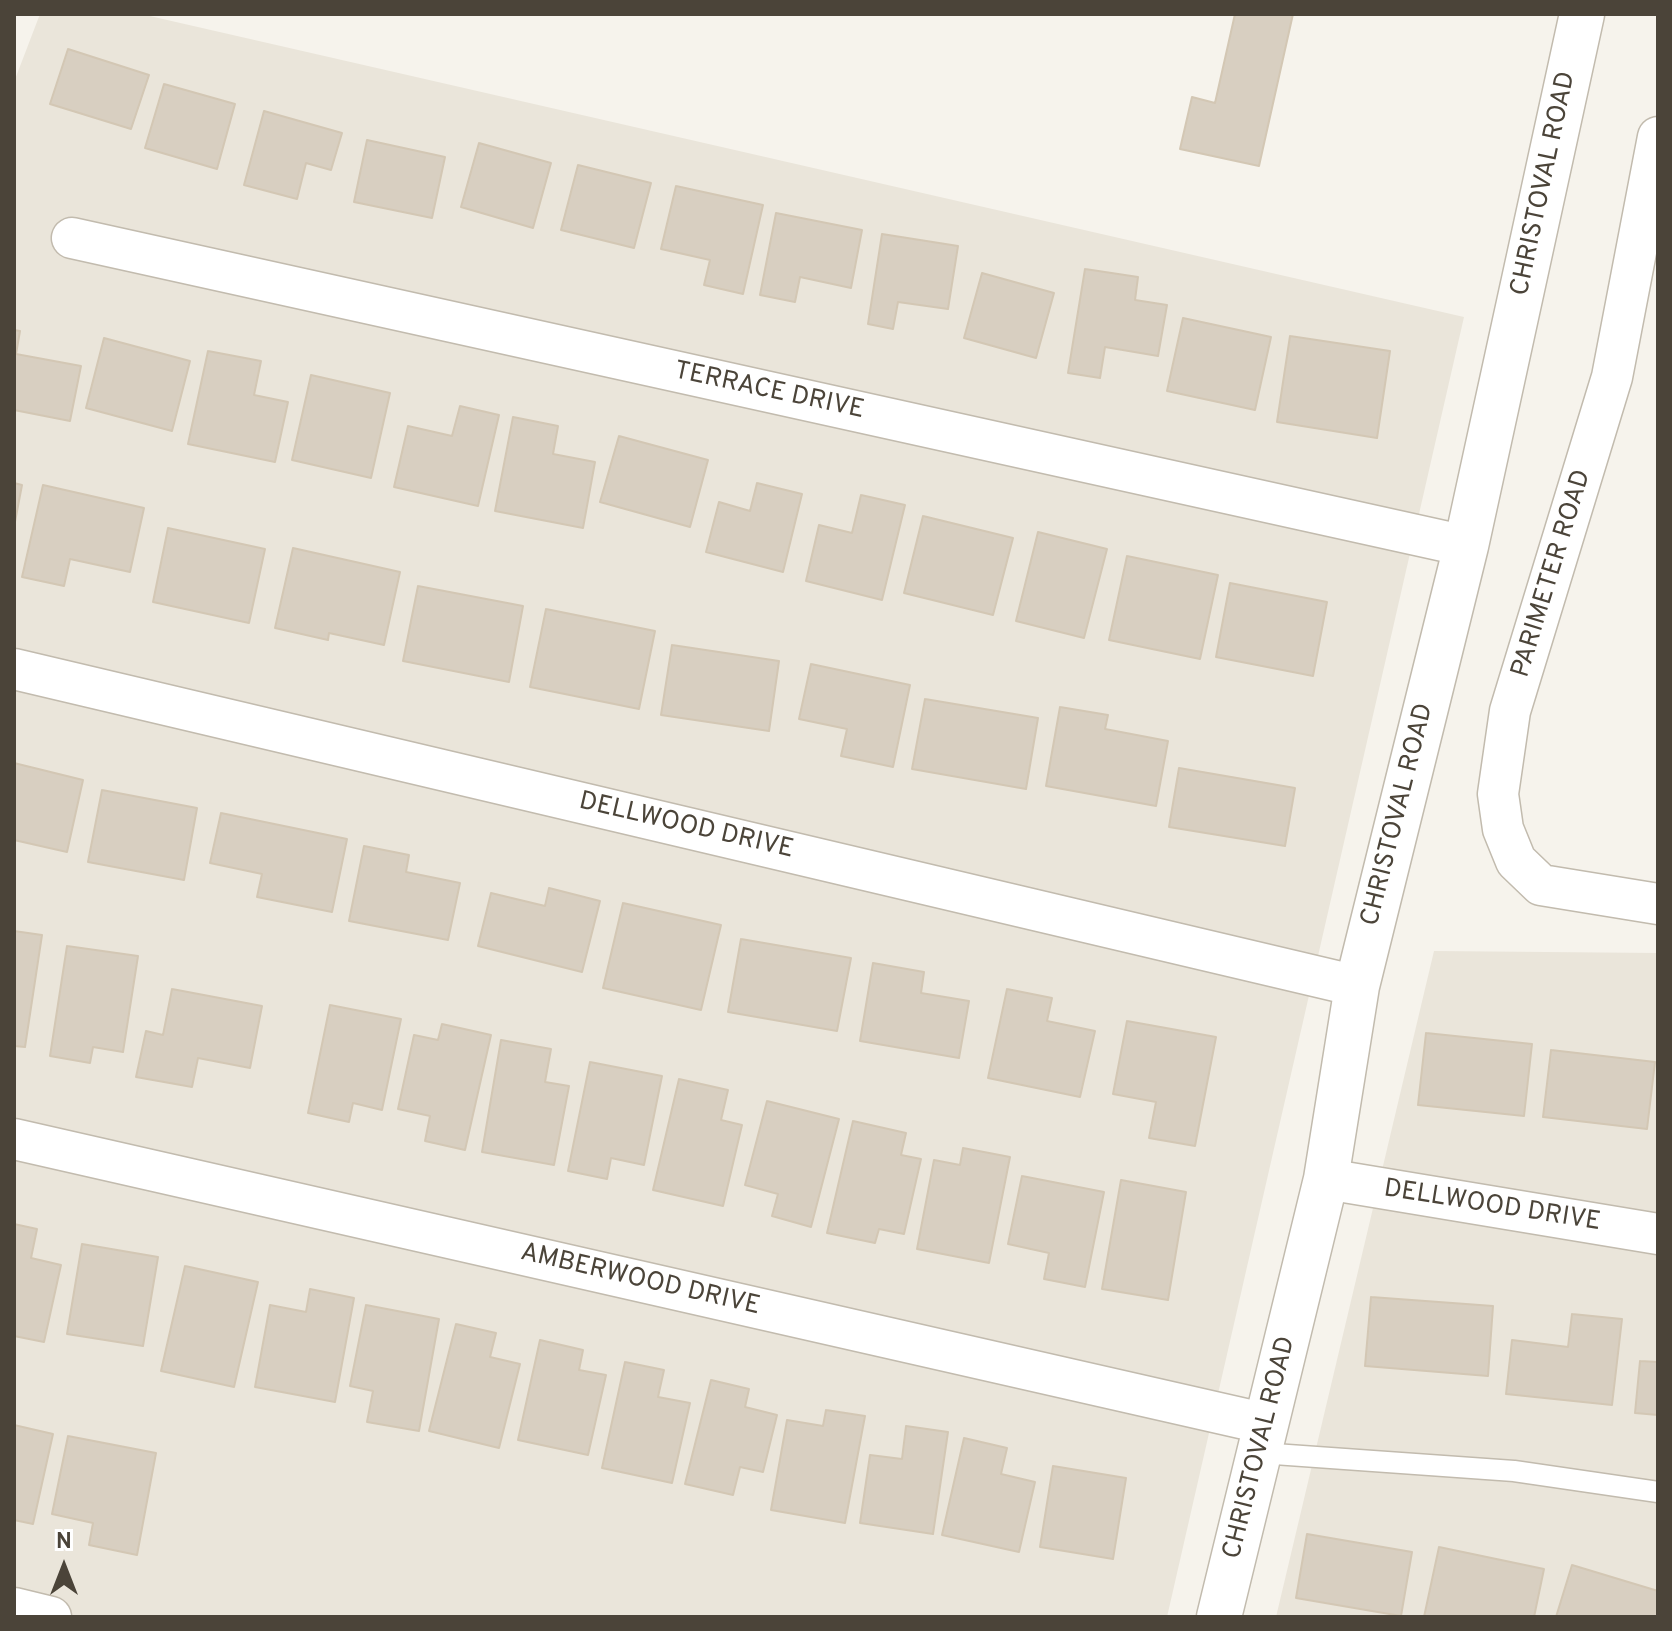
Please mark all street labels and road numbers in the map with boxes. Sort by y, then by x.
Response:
street label: CHRISTOVAL ROAD [1506,69,1584,299]
street label: TERRACE DRIVE [671,357,867,427]
street label: PARIMETER ROAD [1507,466,1599,682]
street label: CHRISTOVAL ROAD [1356,700,1442,930]
street label: DELLWOOD DRIVE [576,787,796,867]
street label: DELLWOOD DRIVE [1381,1174,1603,1240]
street label: AMBERWOOD DRIVE [517,1238,763,1324]
street label: CHRISTOVAL ROAD [1218,1333,1304,1563]

